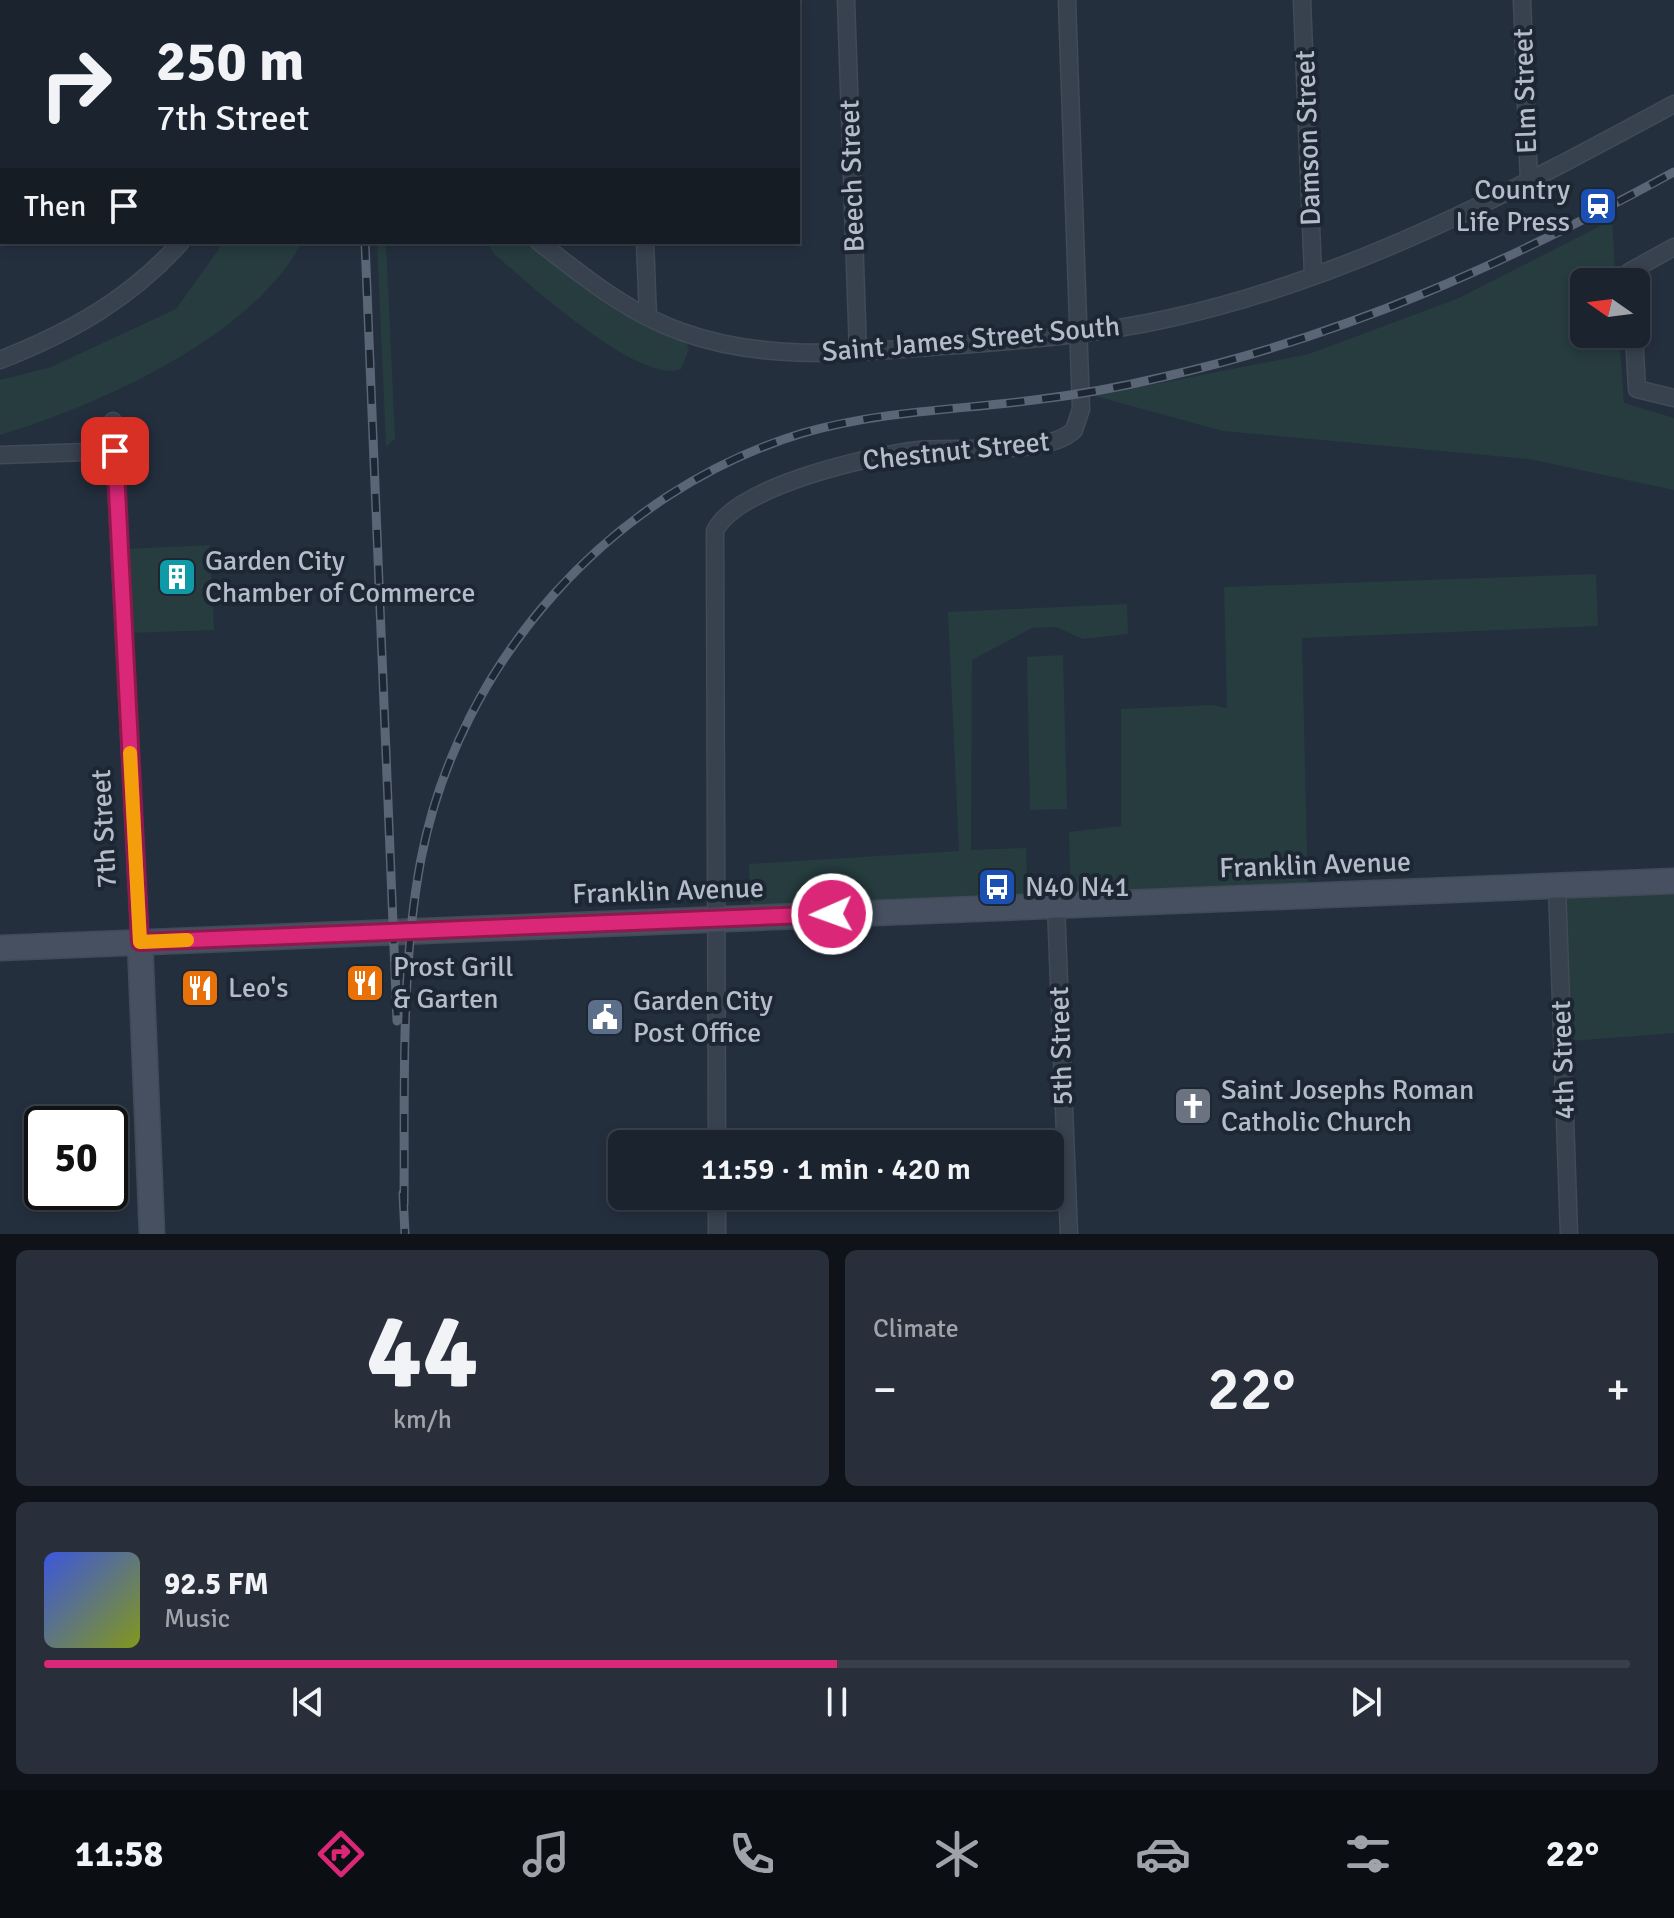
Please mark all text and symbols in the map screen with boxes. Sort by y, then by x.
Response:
text: 250 m [156,27,304,96]
street label: Elm Street [1506,28,1544,154]
icon: right [24,32,128,136]
street label: Damson Street [1288,49,1328,226]
text: 7th Street [156,96,309,141]
street label: Beech Street [832,99,872,253]
place label: Country Life Press [1455,173,1570,239]
icon: arrive [102,184,146,228]
station icon: Country Life Press [1577,185,1619,227]
text: Then [24,188,86,225]
north arrow [1570,268,1650,348]
map controls [1570,268,1650,348]
street label: Saint James Street South [821,309,1121,369]
pin [81,417,149,485]
street label: Chestnut Street [861,424,1051,478]
icon: arrive [93,429,137,473]
place label: Garden City Chamber of Commerce [205,544,476,610]
building icon: Garden City Chamber of Commerce [156,556,198,598]
street label: 7th Street [84,768,124,889]
street label: Franklin Avenue [1219,845,1411,885]
bus stop icon: N40 N41 [976,866,1018,908]
place label: N40 N41 [1025,870,1130,904]
street label: Franklin Avenue [572,871,764,911]
position arrow [790,872,874,956]
place label: Prost Grill & Garten [393,950,514,1016]
restaurant icon: Prost Grill & Garten [344,962,386,1004]
restaurant icon: Leo's [179,967,221,1009]
place label: Leo's [228,971,288,1005]
place label: Garden City Post Office [633,984,773,1050]
street label: 5th Street [1042,986,1080,1106]
public building icon: Garden City Post Office [584,996,626,1038]
street label: 4th Street [1544,1000,1582,1120]
place label: Saint Josephs Roman Catholic Church [1221,1073,1474,1139]
church icon: Saint Josephs Roman Catholic Church [1172,1085,1214,1127]
speed limit sign: 50 [24,1106,128,1210]
text: 11:59 · 1 min · 420 m [701,1151,971,1188]
text: 44 [366,1288,479,1416]
text: Climate [873,1313,959,1345]
text: 22° [1208,1353,1295,1427]
text: − [873,1363,897,1417]
text: + [1606,1363,1630,1417]
text: km/h [393,1404,452,1436]
text: 92.5 FM [164,1566,269,1603]
text: Music [164,1603,230,1635]
icon: previous [286,1680,330,1724]
icon: pause [815,1680,859,1724]
icon: next [1344,1680,1388,1724]
icon: directions [313,1826,369,1882]
icon: music [518,1826,574,1882]
icon: phone [724,1826,780,1882]
icon: climate [929,1826,985,1882]
icon: car [1135,1826,1191,1882]
icon: filters [1340,1826,1396,1882]
text: 11:58 [75,1832,163,1877]
text: 22° [1546,1832,1599,1877]

